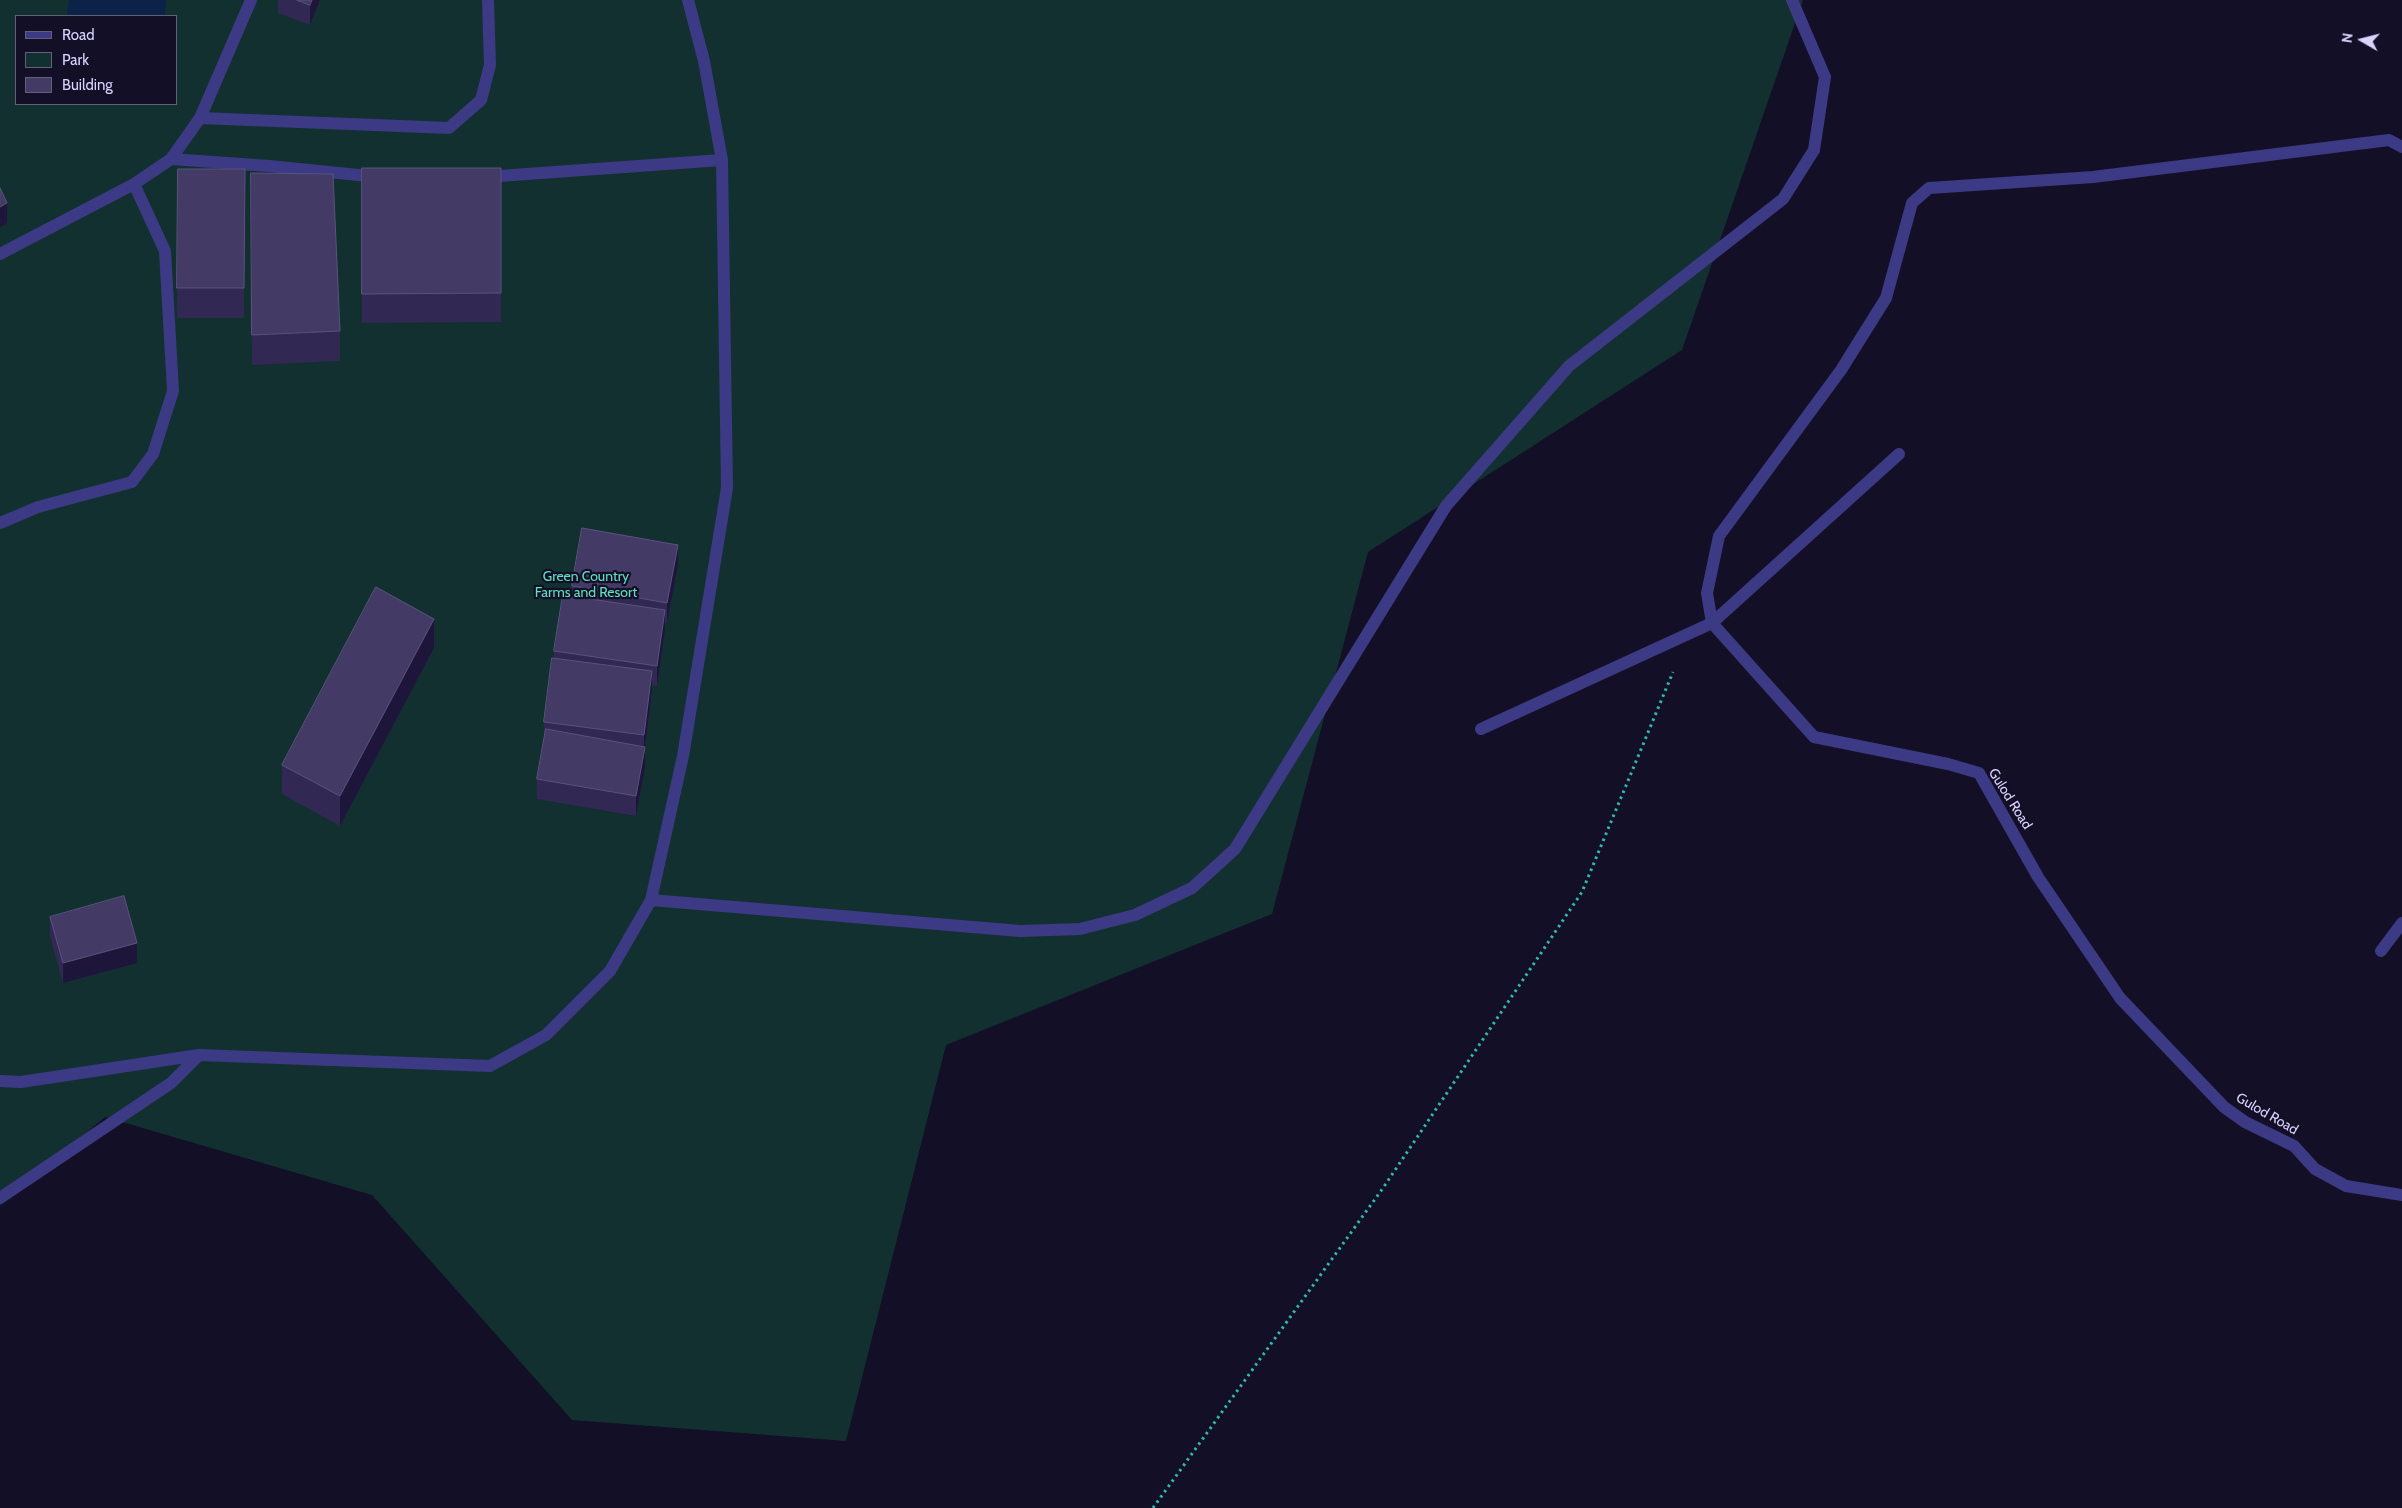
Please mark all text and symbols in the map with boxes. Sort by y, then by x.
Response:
legend [15,15,178,105]
north arrow [2337,15,2387,65]
text: Road [62,26,95,44]
text: N [2338,32,2357,44]
text: Park [62,51,89,69]
text: Building [62,76,113,94]
park label: Green Country Farms and Resort [535,569,637,602]
street label: Gulod Road [1985,765,2035,833]
street label: Gulod Road [2233,1090,2301,1138]

